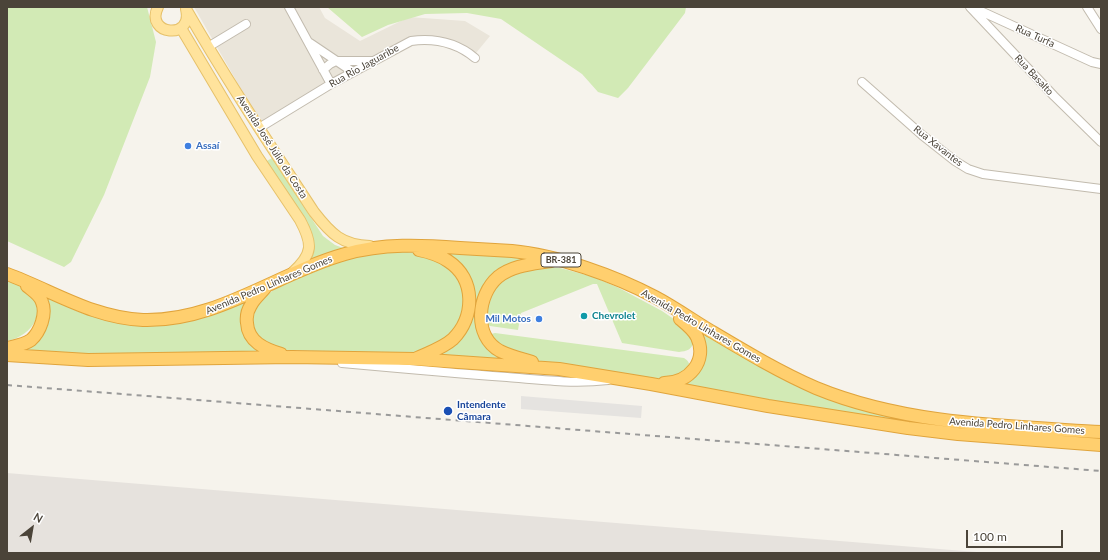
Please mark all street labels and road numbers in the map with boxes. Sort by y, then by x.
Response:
street label: Rua Turfa [1014,22,1056,50]
street label: Rua Rio Jaguaribe [327,42,401,90]
street label: Rua Basalto [1012,52,1056,98]
street label: Avenida José Júlio da Costa [234,93,310,201]
street label: Rua Xavantes [911,123,965,169]
street label: Avenida Pedro Linhares Gomes [204,253,334,317]
road number: BR-381 [541,253,581,267]
street label: Avenida Pedro Linhares Gomes [639,287,763,365]
street label: Avenida Pedro Linhares Gomes [949,415,1085,437]

